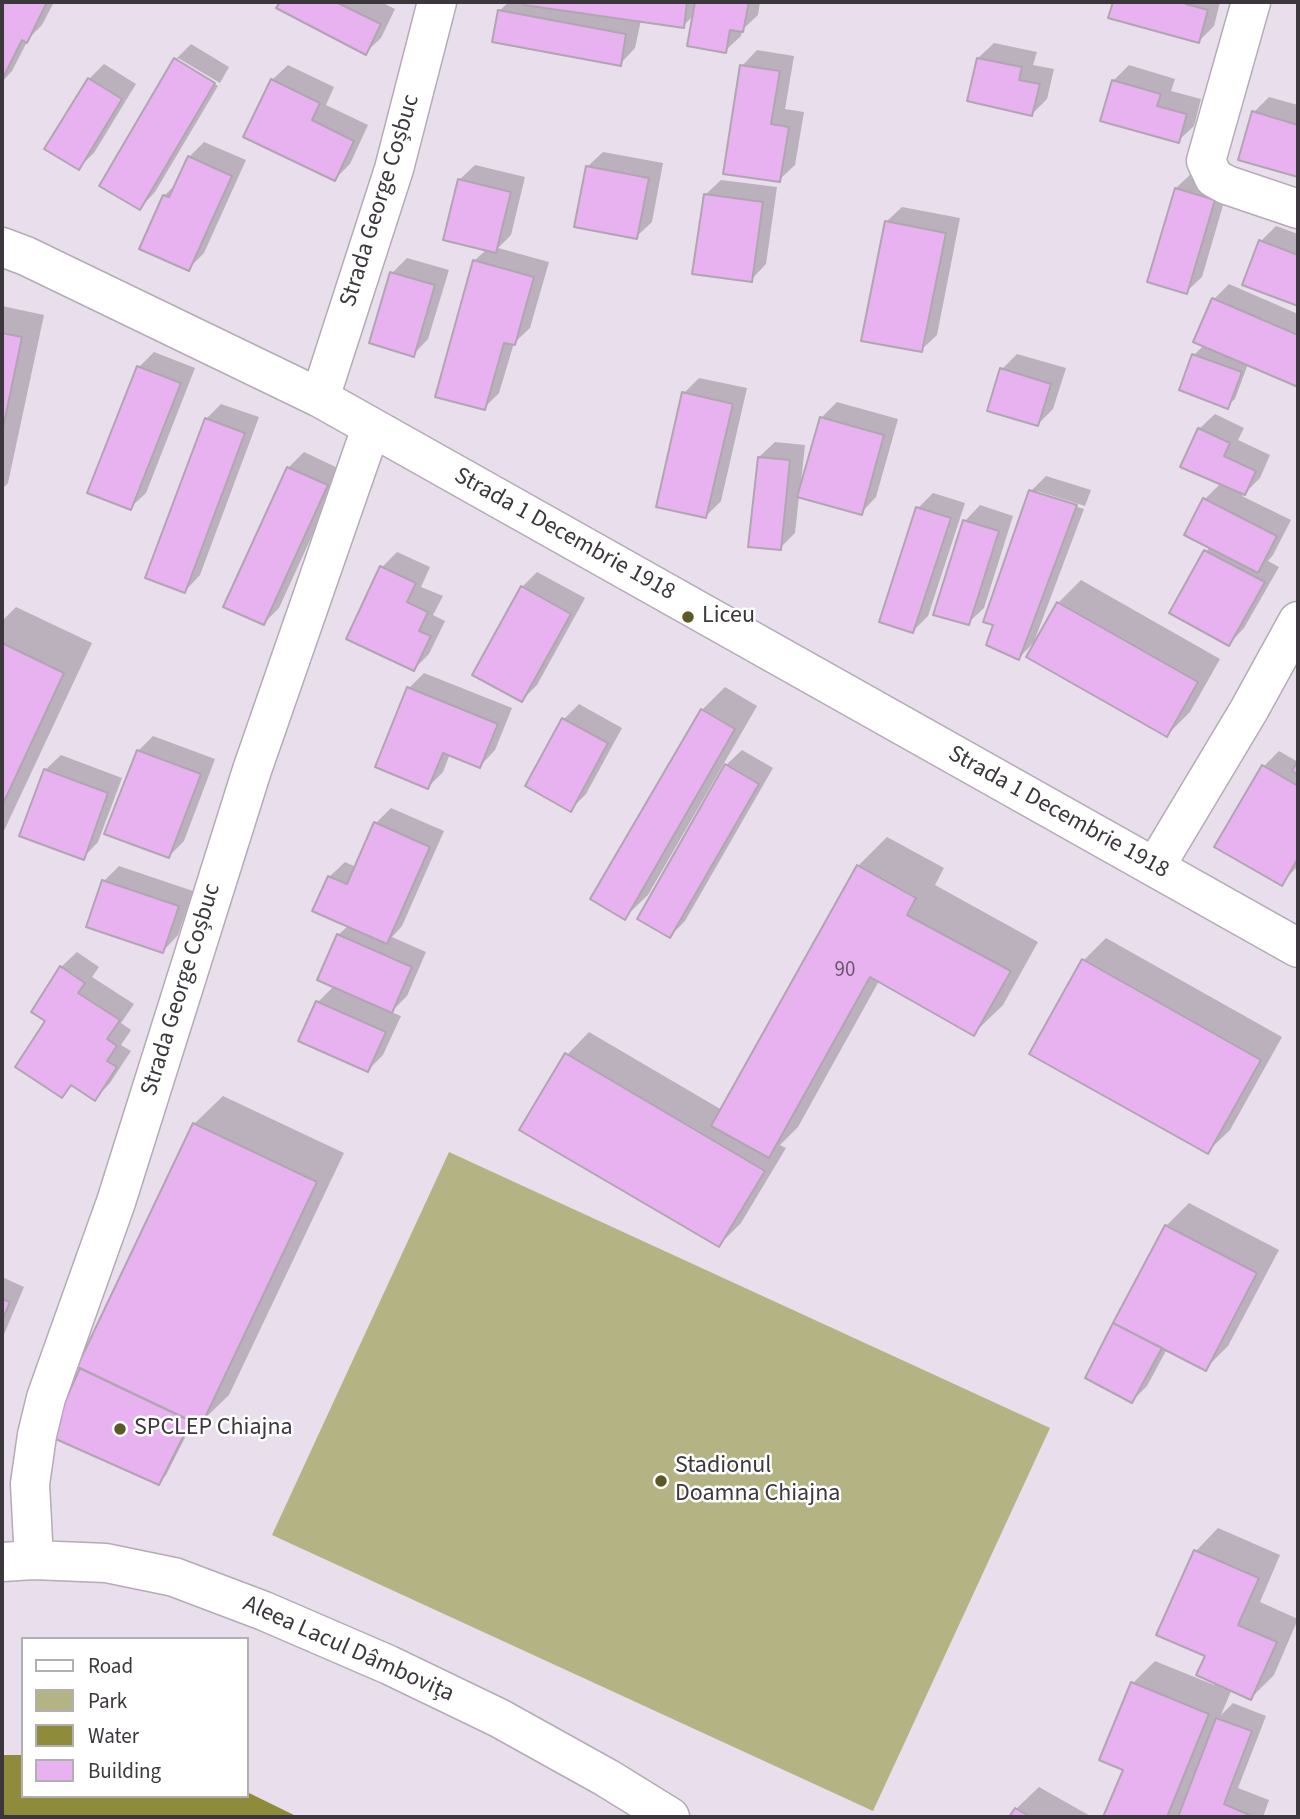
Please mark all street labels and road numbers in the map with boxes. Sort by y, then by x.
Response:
street label: Strada George Coșbuc [335,91,427,311]
street label: Strada 1 Decembrie 1918 [449,462,679,608]
street label: Strada 1 Decembrie 1918 [943,740,1173,886]
street label: Strada George Coșbuc [136,880,228,1100]
street label: Aleea Lacul Dâmbovița [238,1590,458,1710]

